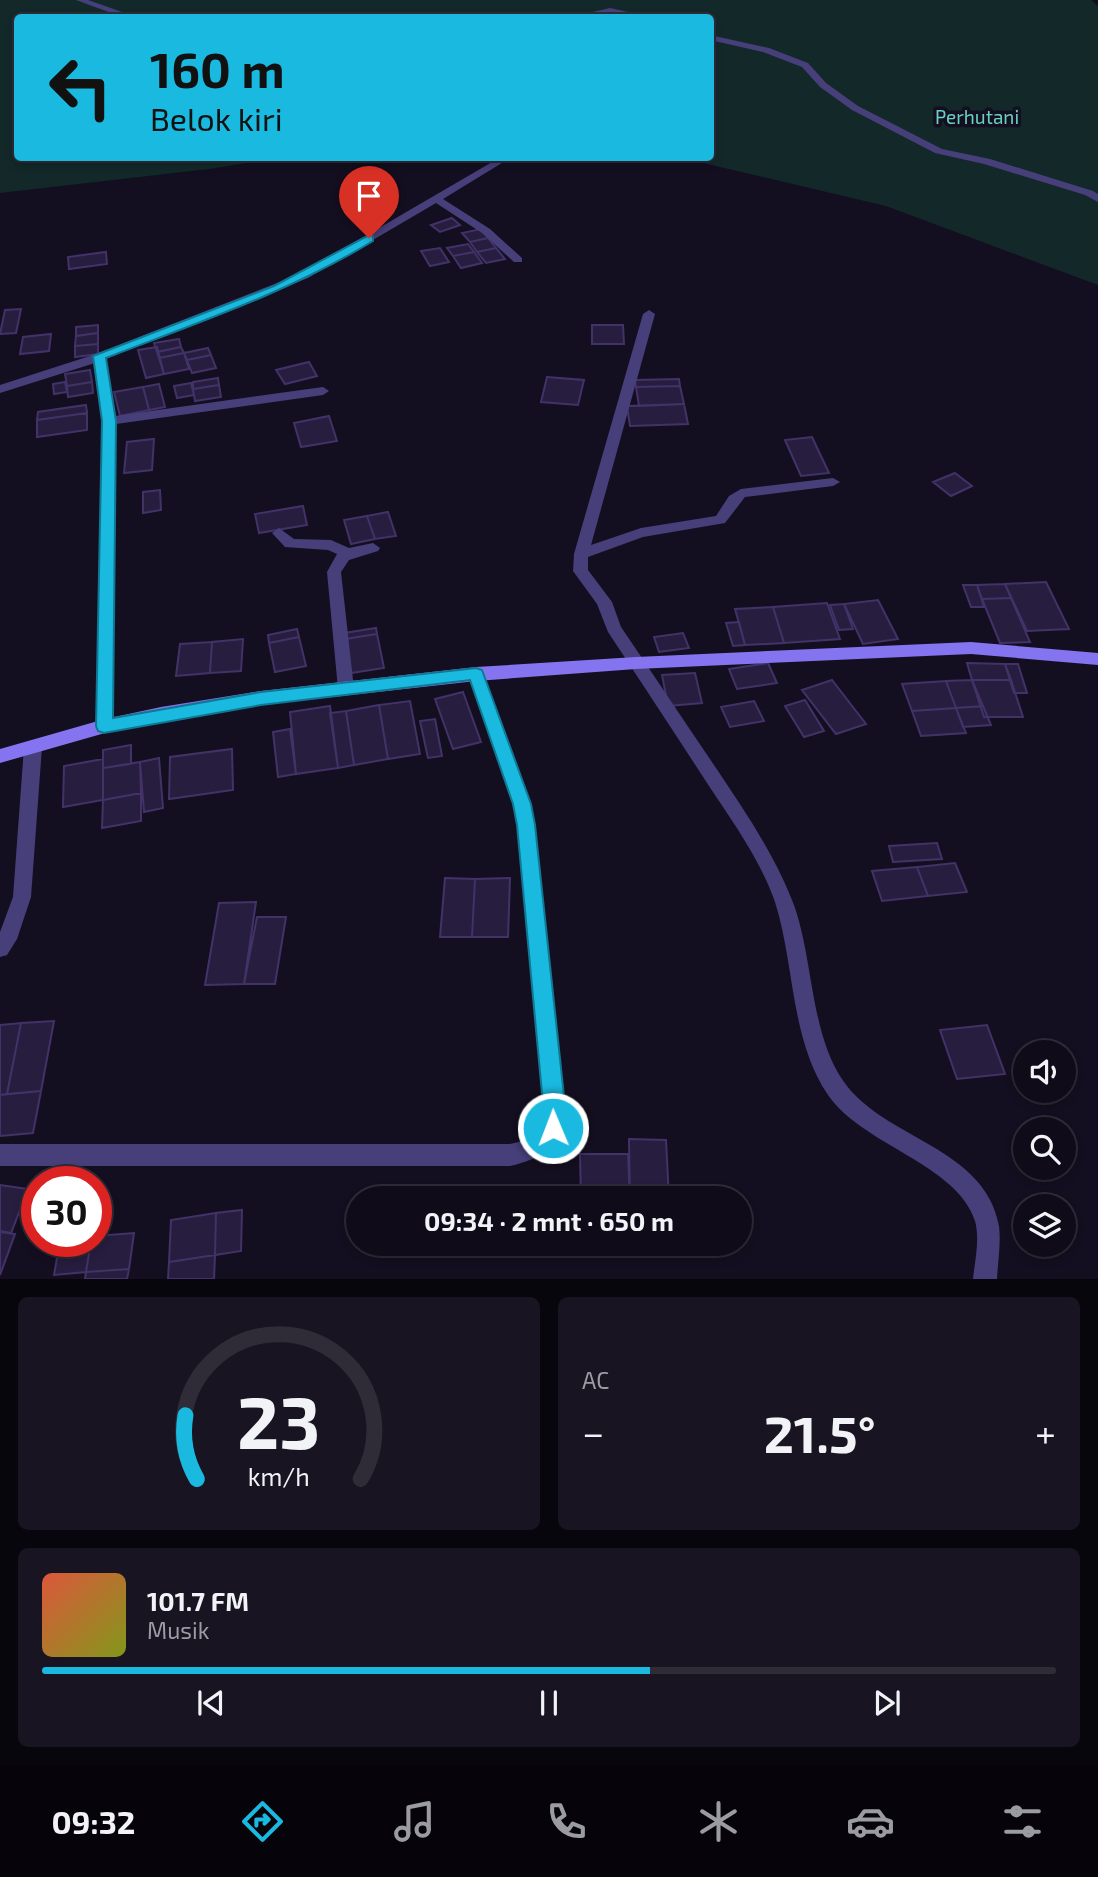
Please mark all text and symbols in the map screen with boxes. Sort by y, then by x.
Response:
text: 160 m [150,39,285,98]
icon: left [35,42,126,133]
text: Belok kiri [150,99,283,137]
park label: Perhutani [935,105,1019,128]
pin [339,166,399,238]
icon: arrive [350,177,388,215]
map controls [1013,1040,1076,1257]
button: sound [1013,1040,1076,1103]
position arrow [516,1091,590,1165]
button: search [1013,1117,1076,1180]
speed limit sign: 30 [21,1166,112,1257]
button: layers [1013,1194,1076,1257]
text: 09:34 · 2 mnt · 650 m [424,1205,674,1236]
text: AC [582,1366,609,1394]
text: 23 [237,1377,321,1465]
text: 21.5° [764,1401,876,1463]
text: − [582,1409,604,1455]
text: + [1035,1409,1056,1455]
text: km/h [248,1461,310,1491]
text: 101.7 FM [147,1585,249,1616]
text: Musik [147,1616,209,1644]
icon: previous [192,1684,230,1722]
icon: pause [530,1684,568,1722]
icon: next [868,1684,906,1722]
icon: directions [238,1797,287,1846]
icon: music [390,1797,439,1846]
icon: phone [542,1797,591,1846]
icon: climate [694,1797,743,1846]
icon: car [846,1797,895,1846]
icon: filters [998,1797,1047,1846]
text: 09:32 [51,1802,135,1840]

